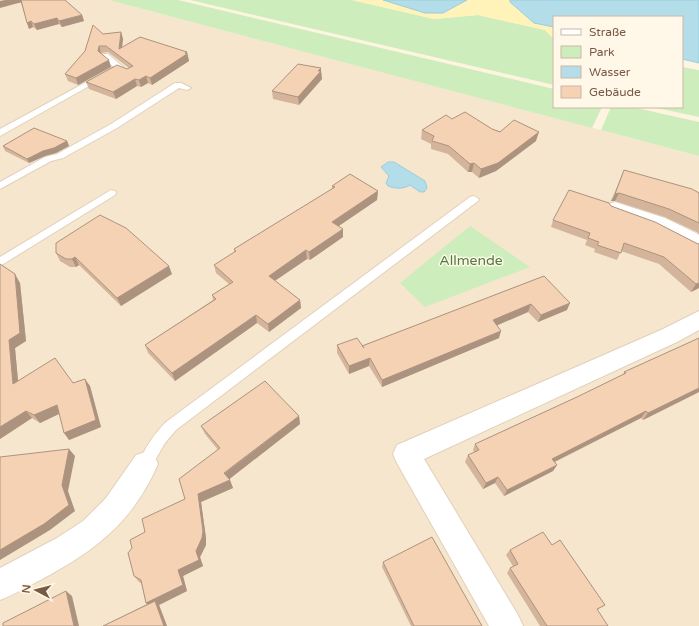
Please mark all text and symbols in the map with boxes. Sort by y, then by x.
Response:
legend [553,16,683,108]
text: Straße [589,25,626,39]
text: Park [589,45,615,59]
text: Wasser [589,65,631,79]
text: Gebäude [589,85,641,99]
park label: Allmende [439,252,503,269]
north arrow [16,570,56,610]
text: N [20,584,34,594]

